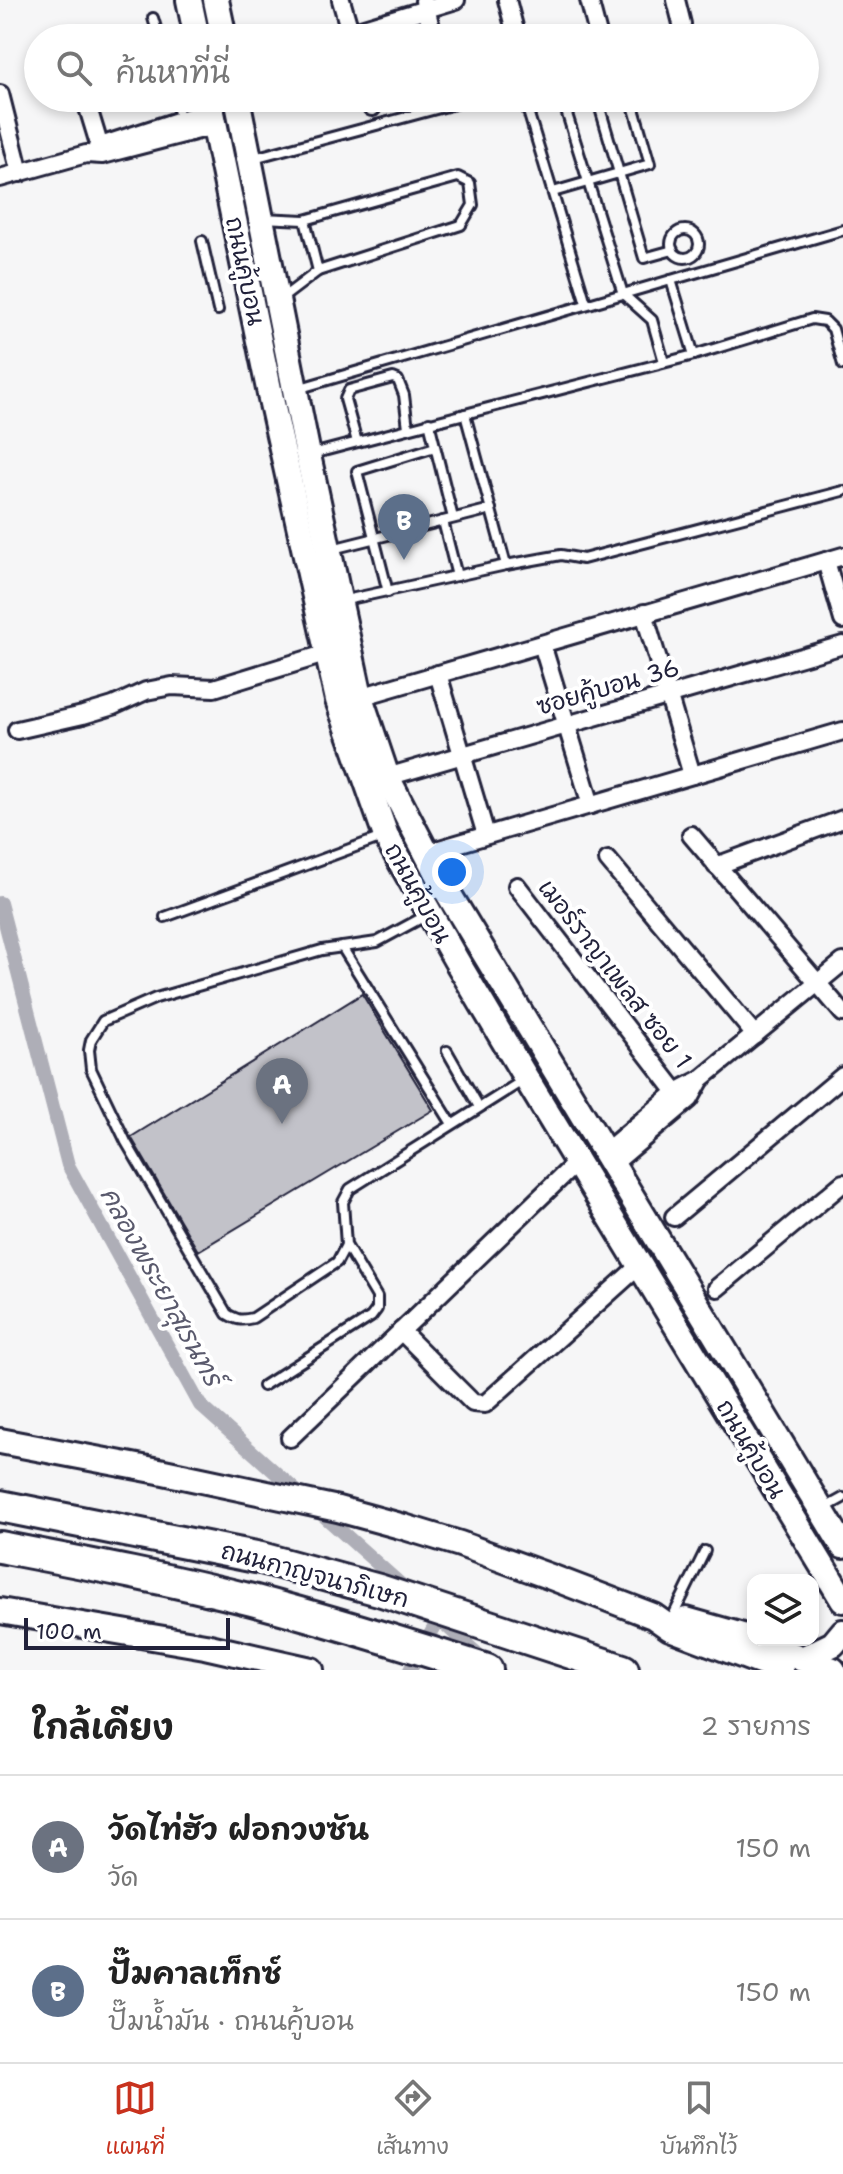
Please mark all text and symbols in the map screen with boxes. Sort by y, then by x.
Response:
search box [24,24,819,112]
icon: search [52,46,96,90]
text: ค้นหาที่นี่ [116,52,230,93]
street label: ถนนคู้บอน [216,214,272,329]
pin: B [378,494,430,560]
street label: ซอยคู้บอน 36 [533,651,684,725]
street label: ถนนคู้บอน [376,837,459,950]
your location [432,852,472,892]
street label: เมอร์ราญาเพลส ซอย 1 [531,873,699,1075]
pin: A [256,1058,308,1124]
water label: คลองพระยาสุเรนทร์ [90,1180,234,1399]
street label: ถนนคู้บอน [707,1393,793,1506]
street label: ถนนกาญจนาภิเษก [217,1535,413,1615]
map controls [747,1574,819,1646]
button: layers [747,1574,819,1646]
scale bar [24,1614,230,1650]
text: 100 m [36,1617,102,1646]
text: ใกล้เคียง [32,1704,174,1750]
text: 2 รายการ [701,1708,811,1743]
text: วัดไท่ฮัว ฝอกวงซัน [108,1809,369,1850]
text: A [48,1830,68,1865]
text: 150 m [735,1830,811,1865]
text: วัด [108,1859,138,1894]
text: ปั๊มคาลเท็กซ์ [108,1953,282,1994]
text: B [50,1974,66,2009]
text: 150 m [735,1974,811,2009]
text: ปั๊มน้ำมัน · ถนนคู้บอน [108,2003,354,2038]
tab: แผนที่ [106,2076,165,2162]
tab: เส้นทาง [376,2076,449,2162]
tab: บันทึกไว้ [660,2076,737,2162]

